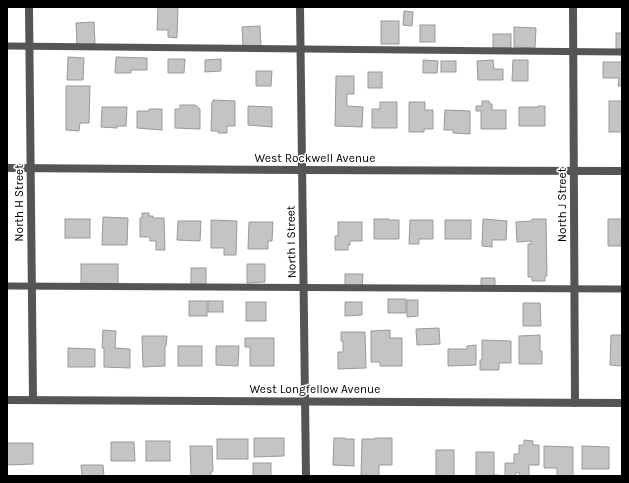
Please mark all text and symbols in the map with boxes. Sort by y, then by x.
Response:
street label: West Rockwell Avenue [255,151,375,165]
street label: North H Street [12,164,26,242]
street label: North J Street [555,167,569,242]
street label: North I Street [283,205,299,279]
street label: West Longfellow Avenue [250,382,380,396]

